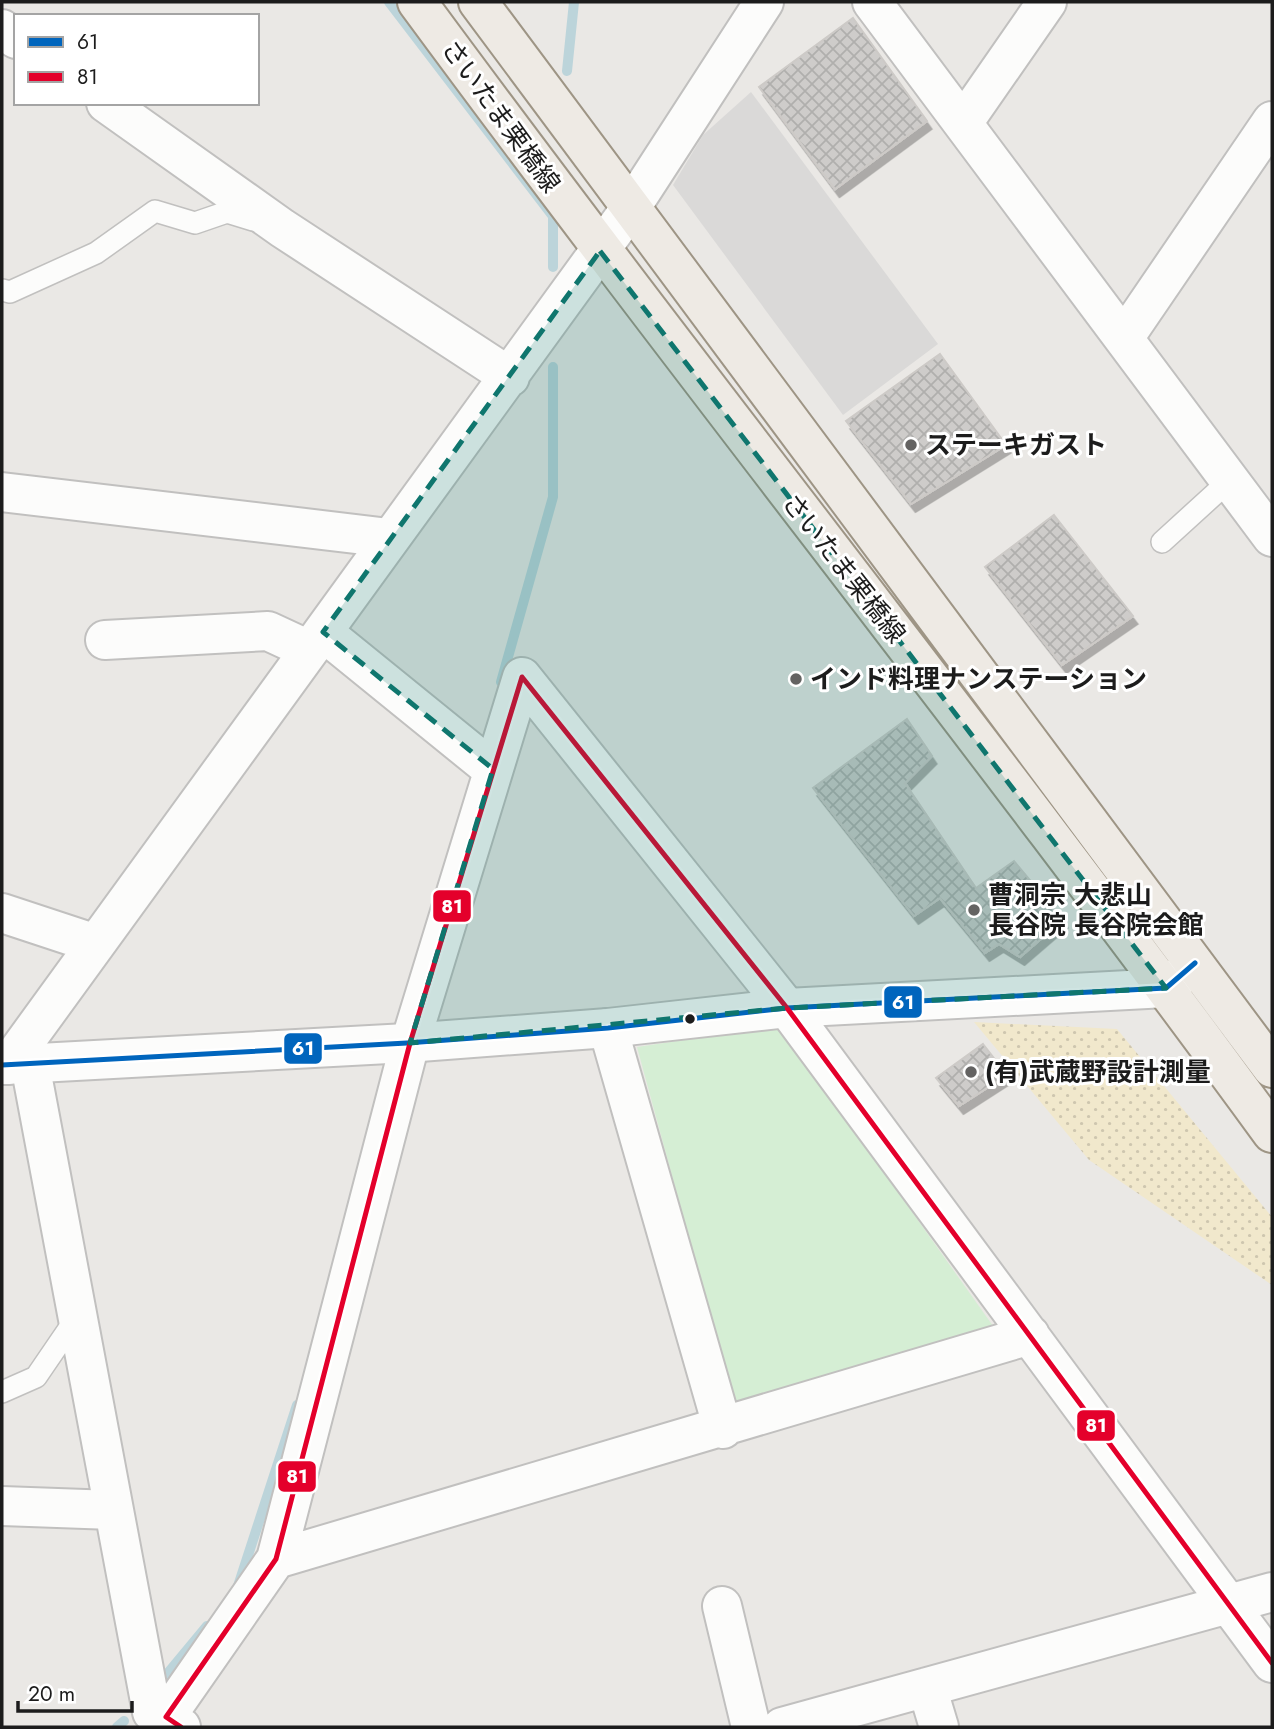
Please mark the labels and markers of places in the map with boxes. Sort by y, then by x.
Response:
place label: ステーキガスト [925,426,1107,464]
marker: ステーキガスト [903,437,919,453]
place label: インド料理ナンステーション [810,660,1147,698]
marker: インド料理ナンステーション [788,671,804,687]
place label: 曹洞宗 大悲山 長谷院 長谷院会館 [988,876,1204,944]
marker: 曹洞宗 大悲山 長谷院 長谷院会館 [966,902,982,918]
unlabelled marker [683,1012,697,1026]
place label: (有)武蔵野設計測量 [985,1053,1211,1091]
marker: (有)武蔵野設計測量 [963,1064,979,1080]

